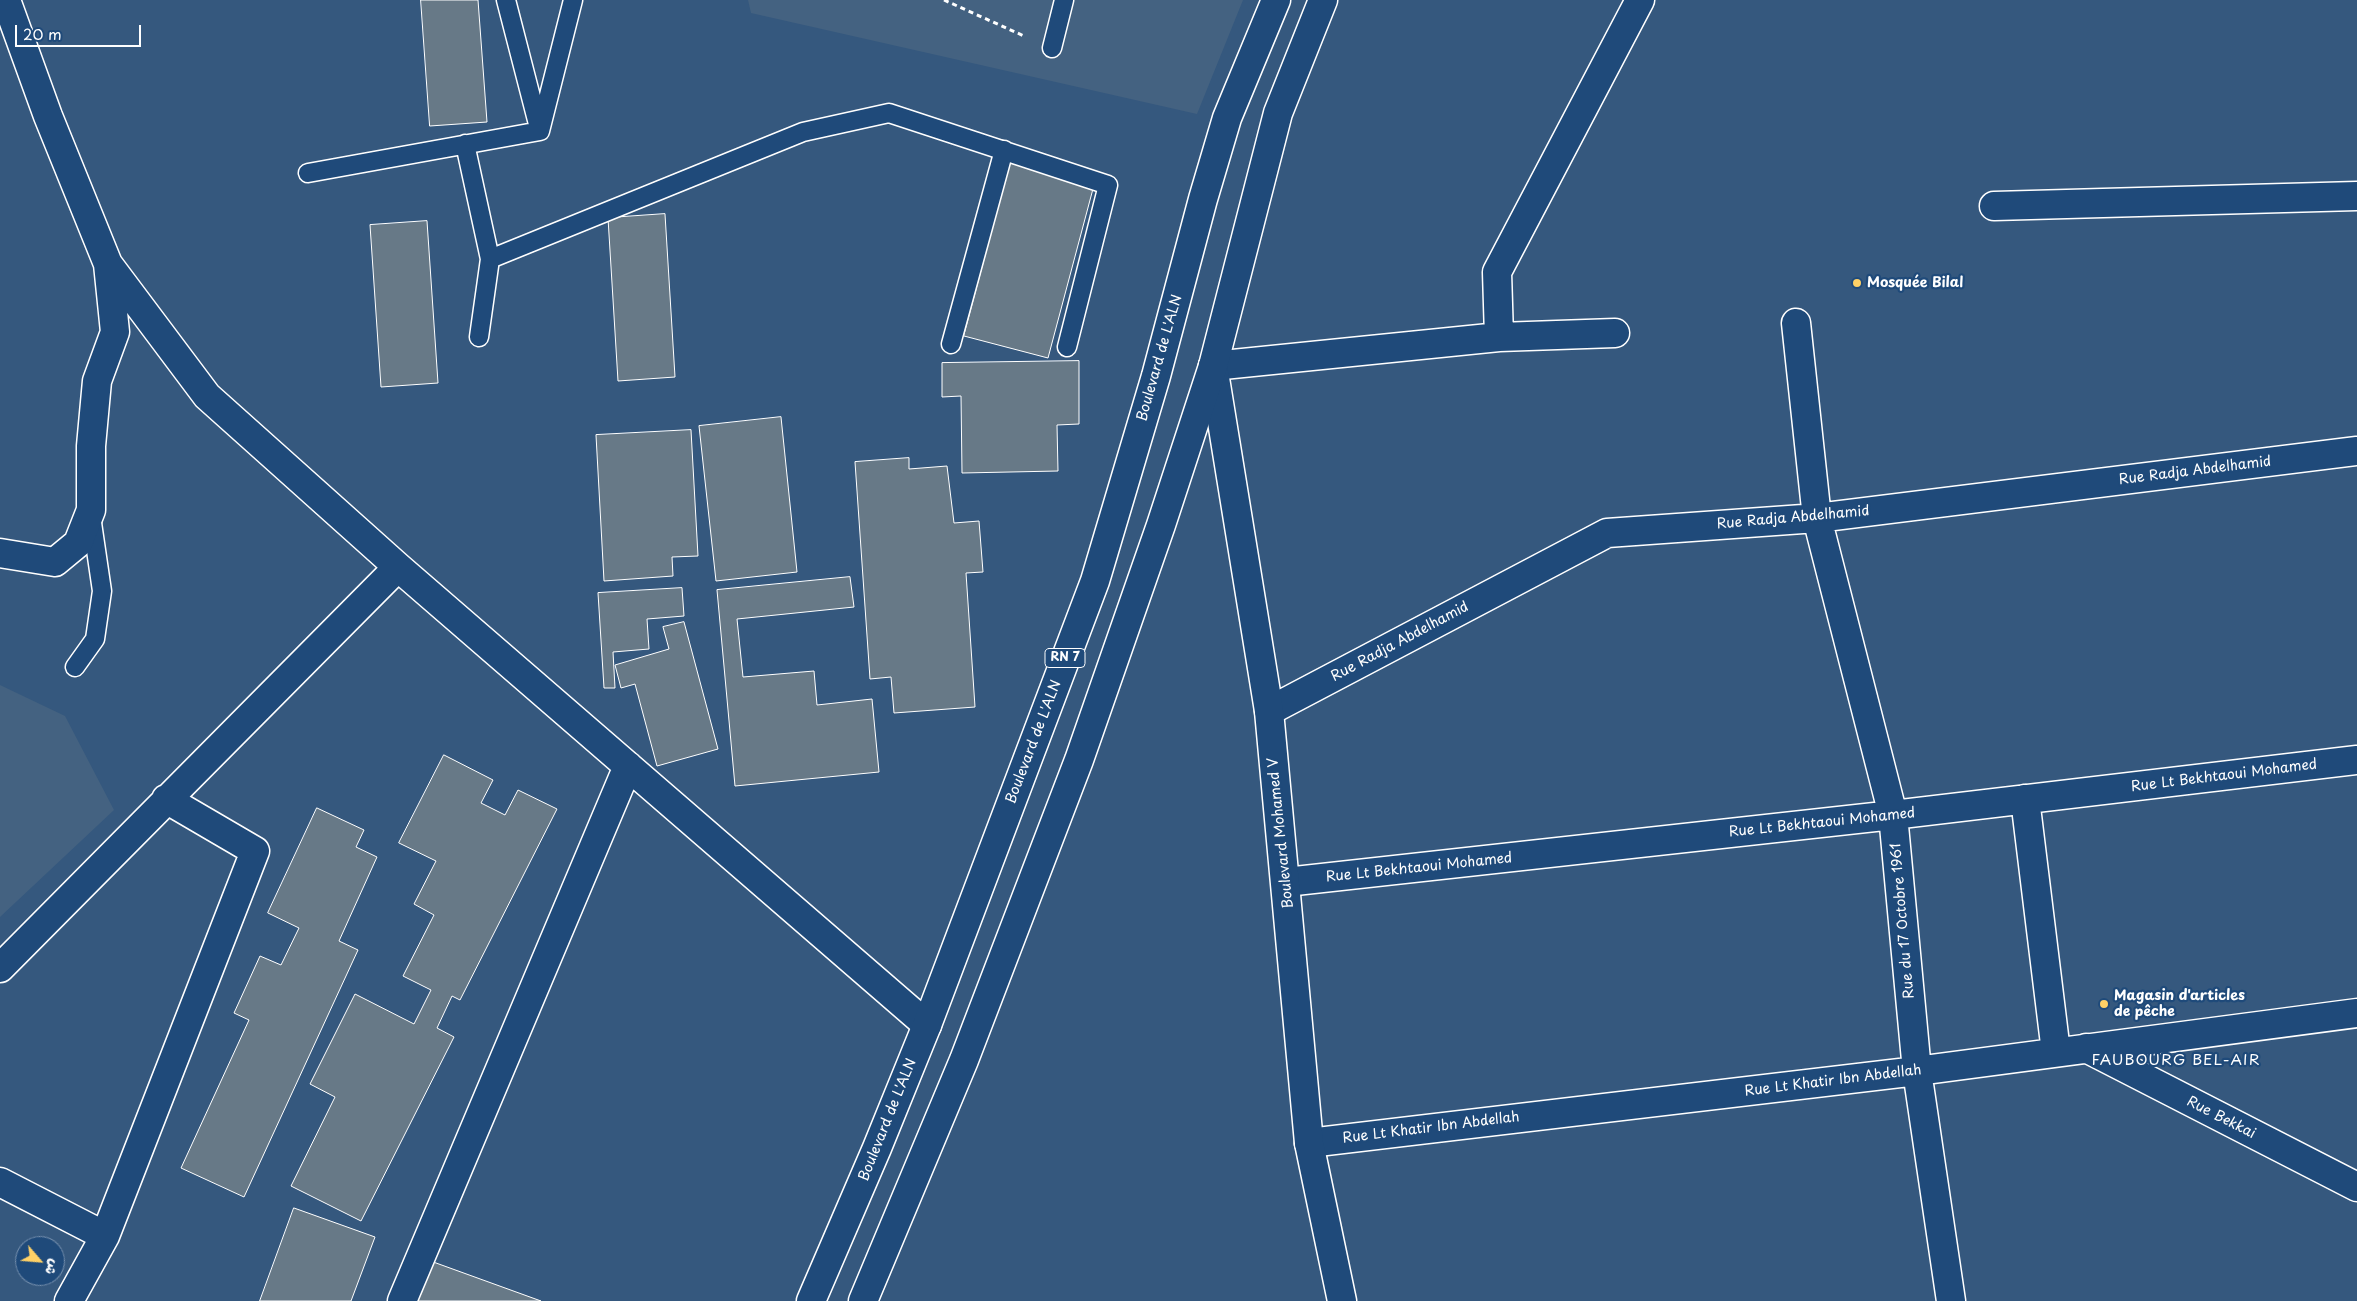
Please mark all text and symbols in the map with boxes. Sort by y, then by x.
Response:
scale bar [18,15,144,47]
text: 20 m [23,22,62,45]
place label: Mosquée Bilal [1867,275,1963,291]
marker: Mosquée Bilal [1851,277,1863,289]
street label: Boulevard de L'ALN [1134,293,1186,423]
street label: Rue Radja Abdelhamid [2118,453,2272,489]
street label: Rue Radja Abdelhamid [1716,503,1870,533]
street label: Rue Radja Abdelhamid [1328,599,1472,685]
road number: RN 7 [1045,648,1085,668]
street label: Boulevard de L'ALN [1003,678,1065,806]
street label: Rue Lt Bekhtaoui Mohamed [2130,756,2318,796]
street label: Boulevard Mohamed V [1265,757,1297,909]
street label: Rue Lt Bekhtaoui Mohamed [1728,805,1916,841]
street label: Rue du 17 Octobre 1961 [1888,842,1918,1000]
street label: Rue Lt Bekhtaoui Mohamed [1325,850,1513,886]
place label: Magasin d'articles de pêche [2114,988,2245,1020]
marker: Magasin d'articles de pêche [2098,998,2110,1010]
district label: FAUBOURG BEL-AIR [2090,1052,2262,1070]
street label: Boulevard de L'ALN [856,1056,920,1184]
street label: Rue Lt Khatir Ibn Abdellah [1744,1062,1922,1100]
street label: Rue Bekkai [2184,1093,2258,1143]
street label: Rue Lt Khatir Ibn Abdellah [1342,1109,1520,1147]
north arrow [15,1236,65,1286]
text: ش [40,1256,66,1279]

